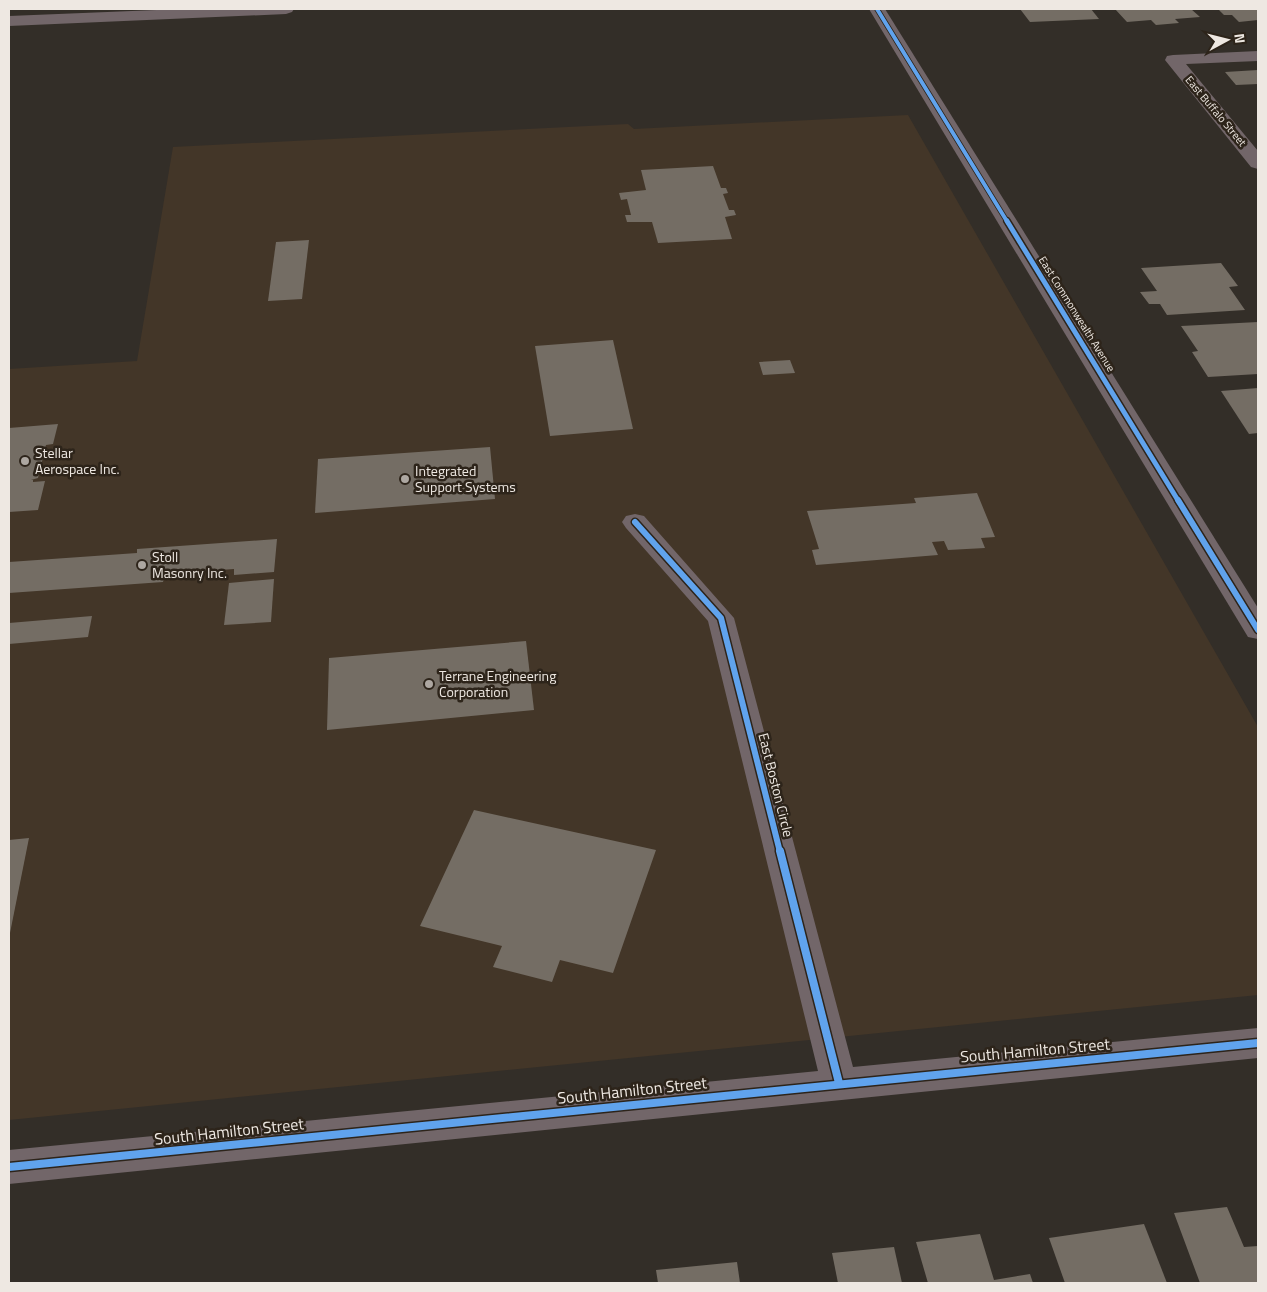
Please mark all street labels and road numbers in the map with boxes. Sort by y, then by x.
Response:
street label: East Buffalo Street [1182,72,1250,150]
street label: East Commonwealth Avenue [1035,253,1119,375]
street label: East Boston Circle [753,731,800,839]
street label: South Hamilton Street [959,1031,1111,1068]
street label: South Hamilton Street [556,1070,708,1110]
street label: South Hamilton Street [153,1111,305,1151]

